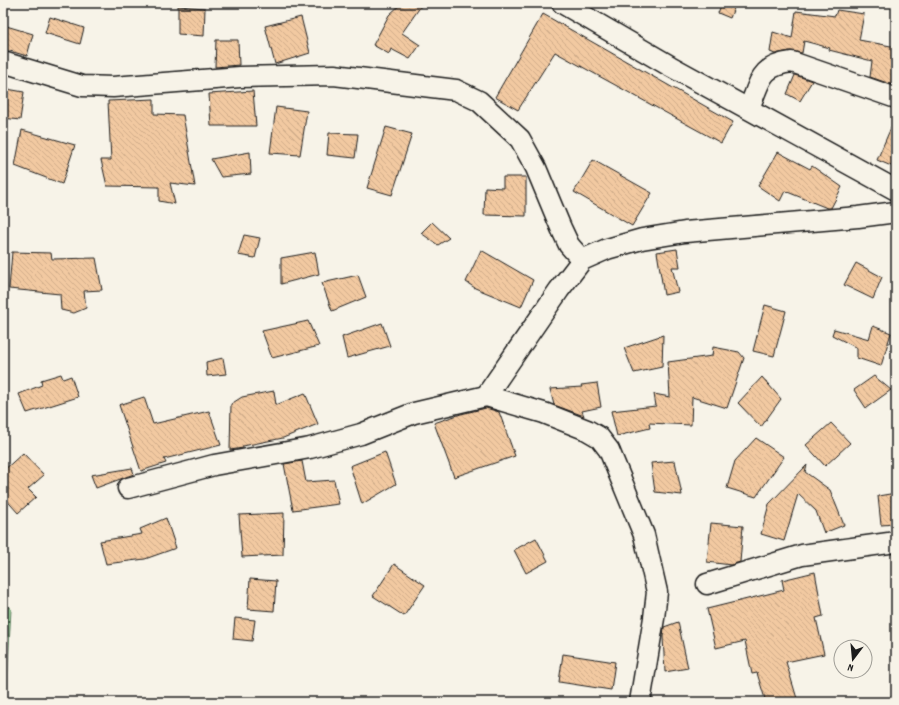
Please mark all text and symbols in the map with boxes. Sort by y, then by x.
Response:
north arrow [833,639,873,679]
text: N [845,658,856,675]

